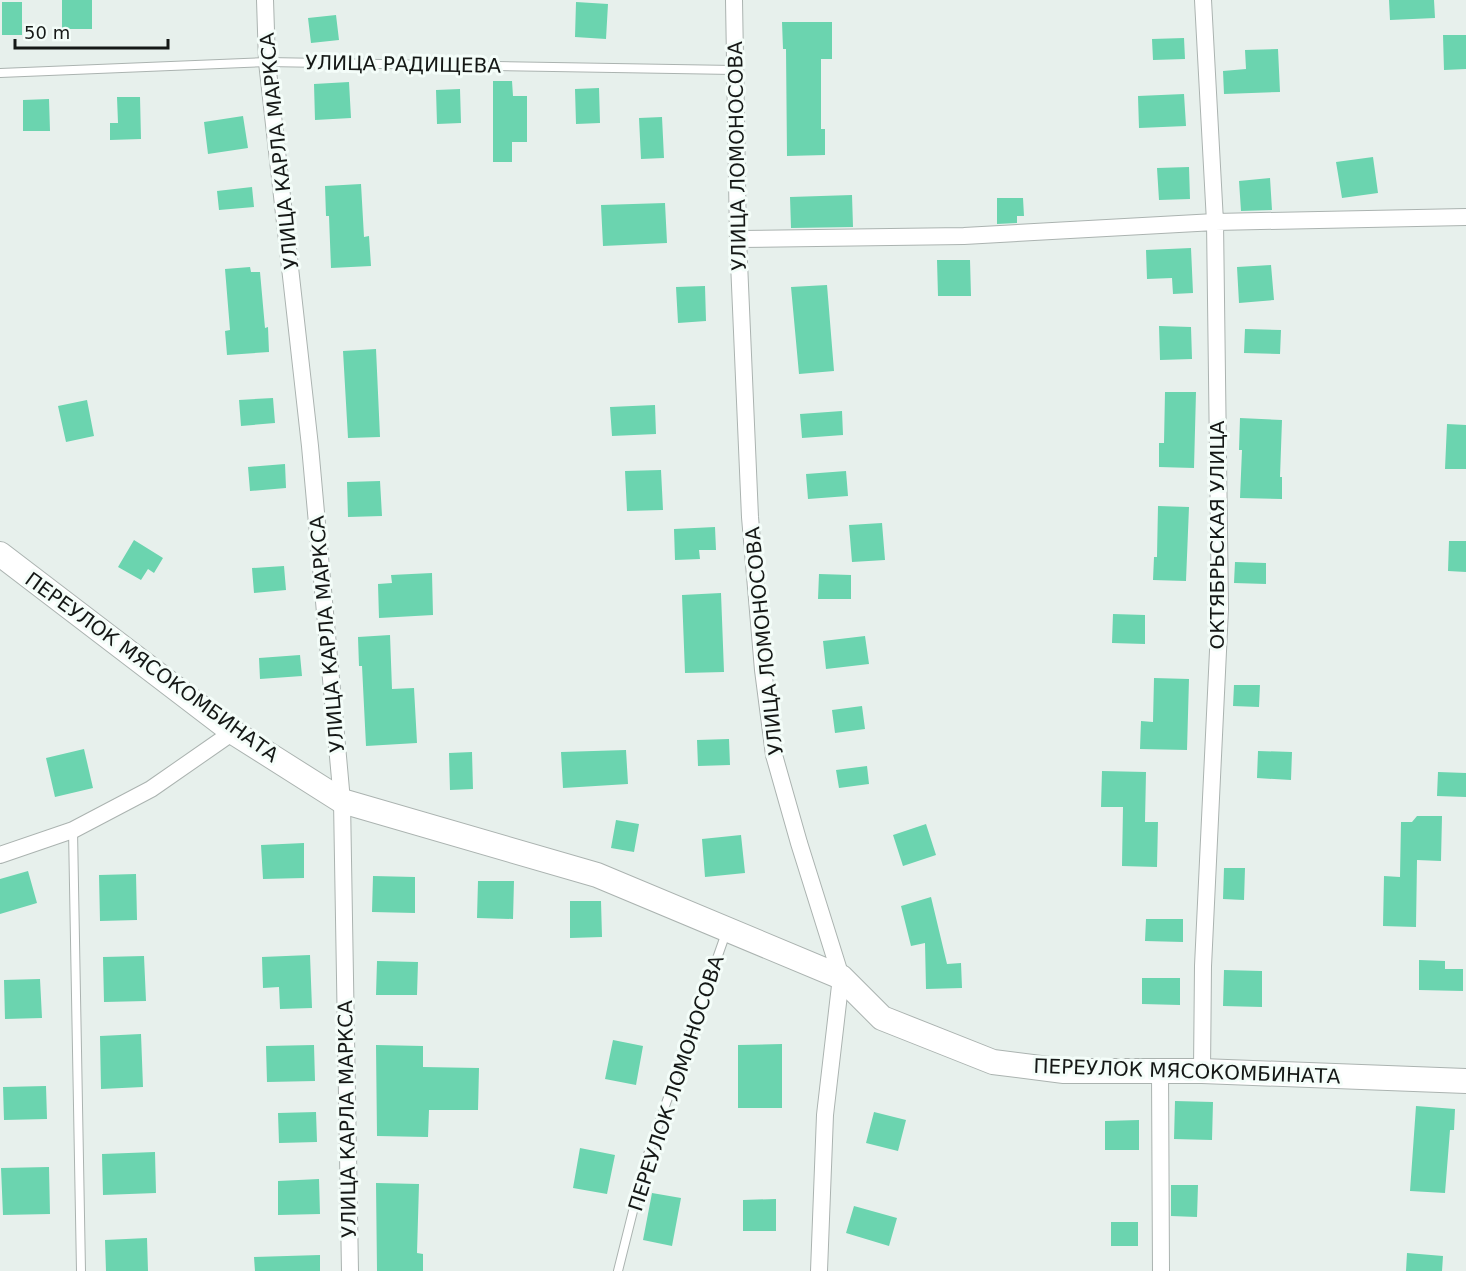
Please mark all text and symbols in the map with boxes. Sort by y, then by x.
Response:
scale bar [15,12,168,50]
text: 50 m [24,22,70,43]
street label: УЛИЦА КАРЛА МАРКСА [255,31,303,270]
street label: УЛИЦА ЛОМОНОСОВА [723,41,751,271]
street label: УЛИЦА РАДИЩЕВА [305,50,502,78]
street label: ОКТЯБРЬСКАЯ УЛИЦА [1205,420,1229,650]
street label: УЛИЦА КАРЛА МАРКСА [305,514,349,753]
street label: УЛИЦА ЛОМОНОСОВА [740,525,788,756]
street label: ПЕРЕУЛОК МЯСОКОМБИНАТА [21,567,284,767]
street label: ПЕРЕУЛОК ЛОМОНОСОВА [623,952,729,1214]
street label: УЛИЦА КАРЛА МАРКСА [333,1000,361,1238]
street label: ПЕРЕУЛОК МЯСОКОМБИНАТА [1033,1054,1341,1088]

